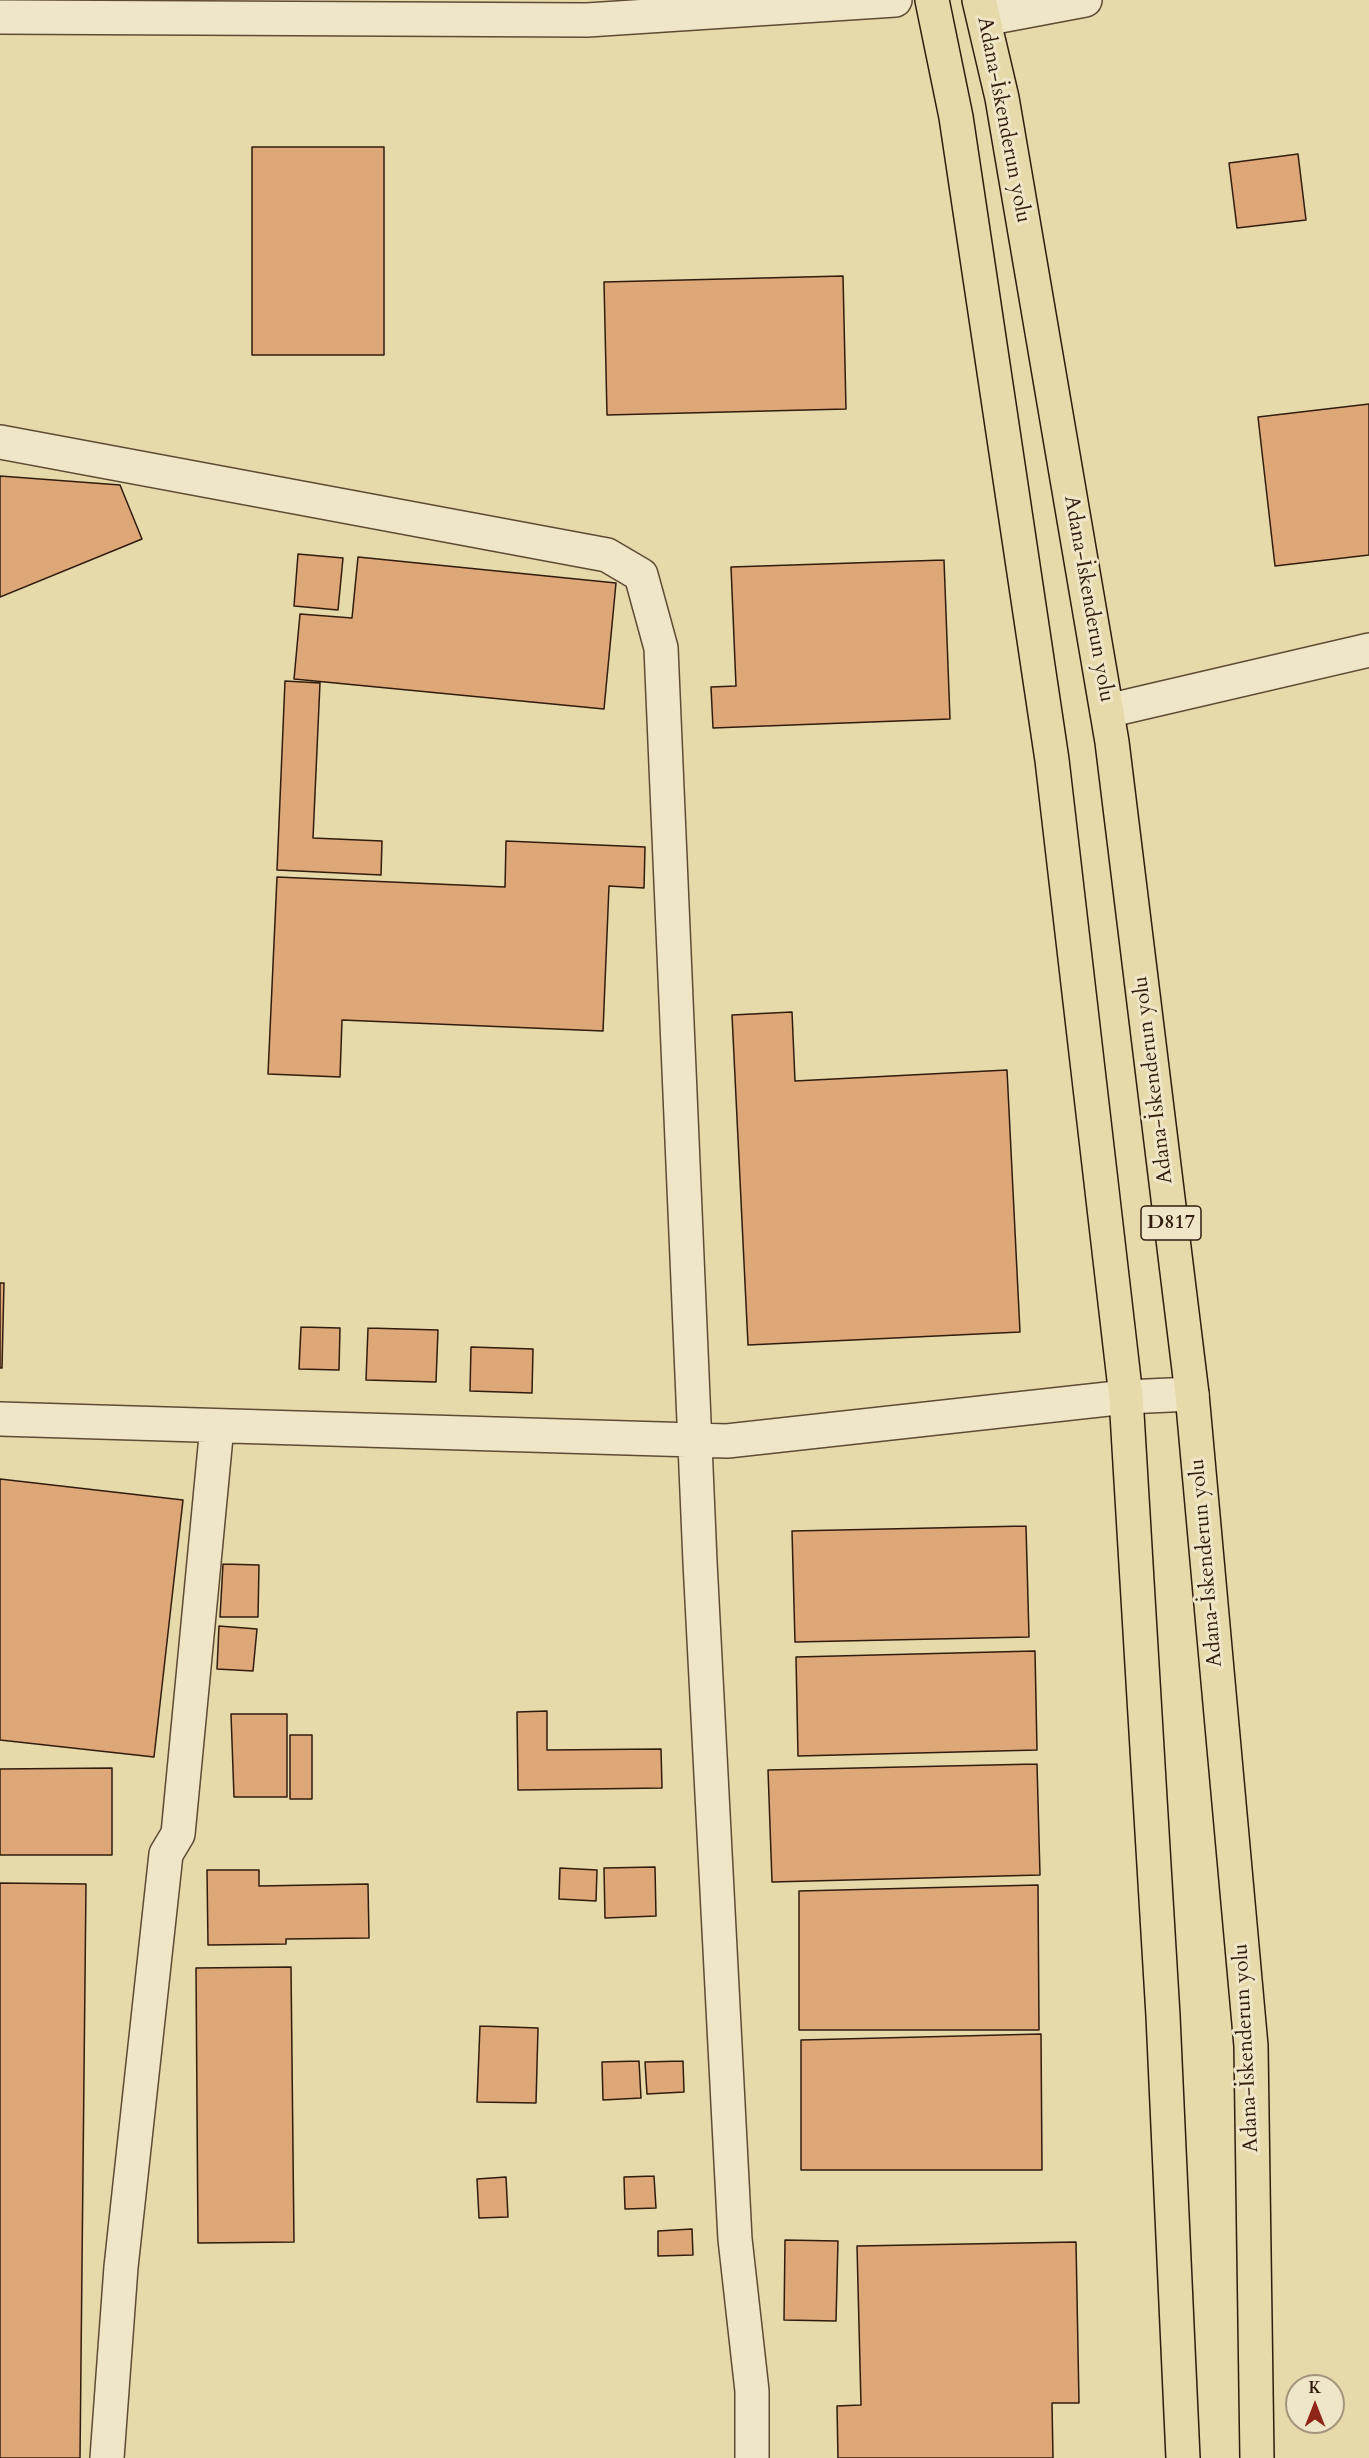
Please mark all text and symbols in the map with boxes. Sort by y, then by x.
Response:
street label: Adana-İskenderun yolu [971,15,1035,225]
street label: Adana-İskenderun yolu [1057,494,1119,704]
street label: Adana-İskenderun yolu [1129,975,1179,1185]
road number: D817 [1141,1206,1201,1240]
street label: Adana-İskenderun yolu [1185,1458,1229,1668]
street label: Adana-İskenderun yolu [1229,1943,1265,2153]
north arrow [1285,2374,1345,2434]
text: K [1309,2377,1321,2399]

